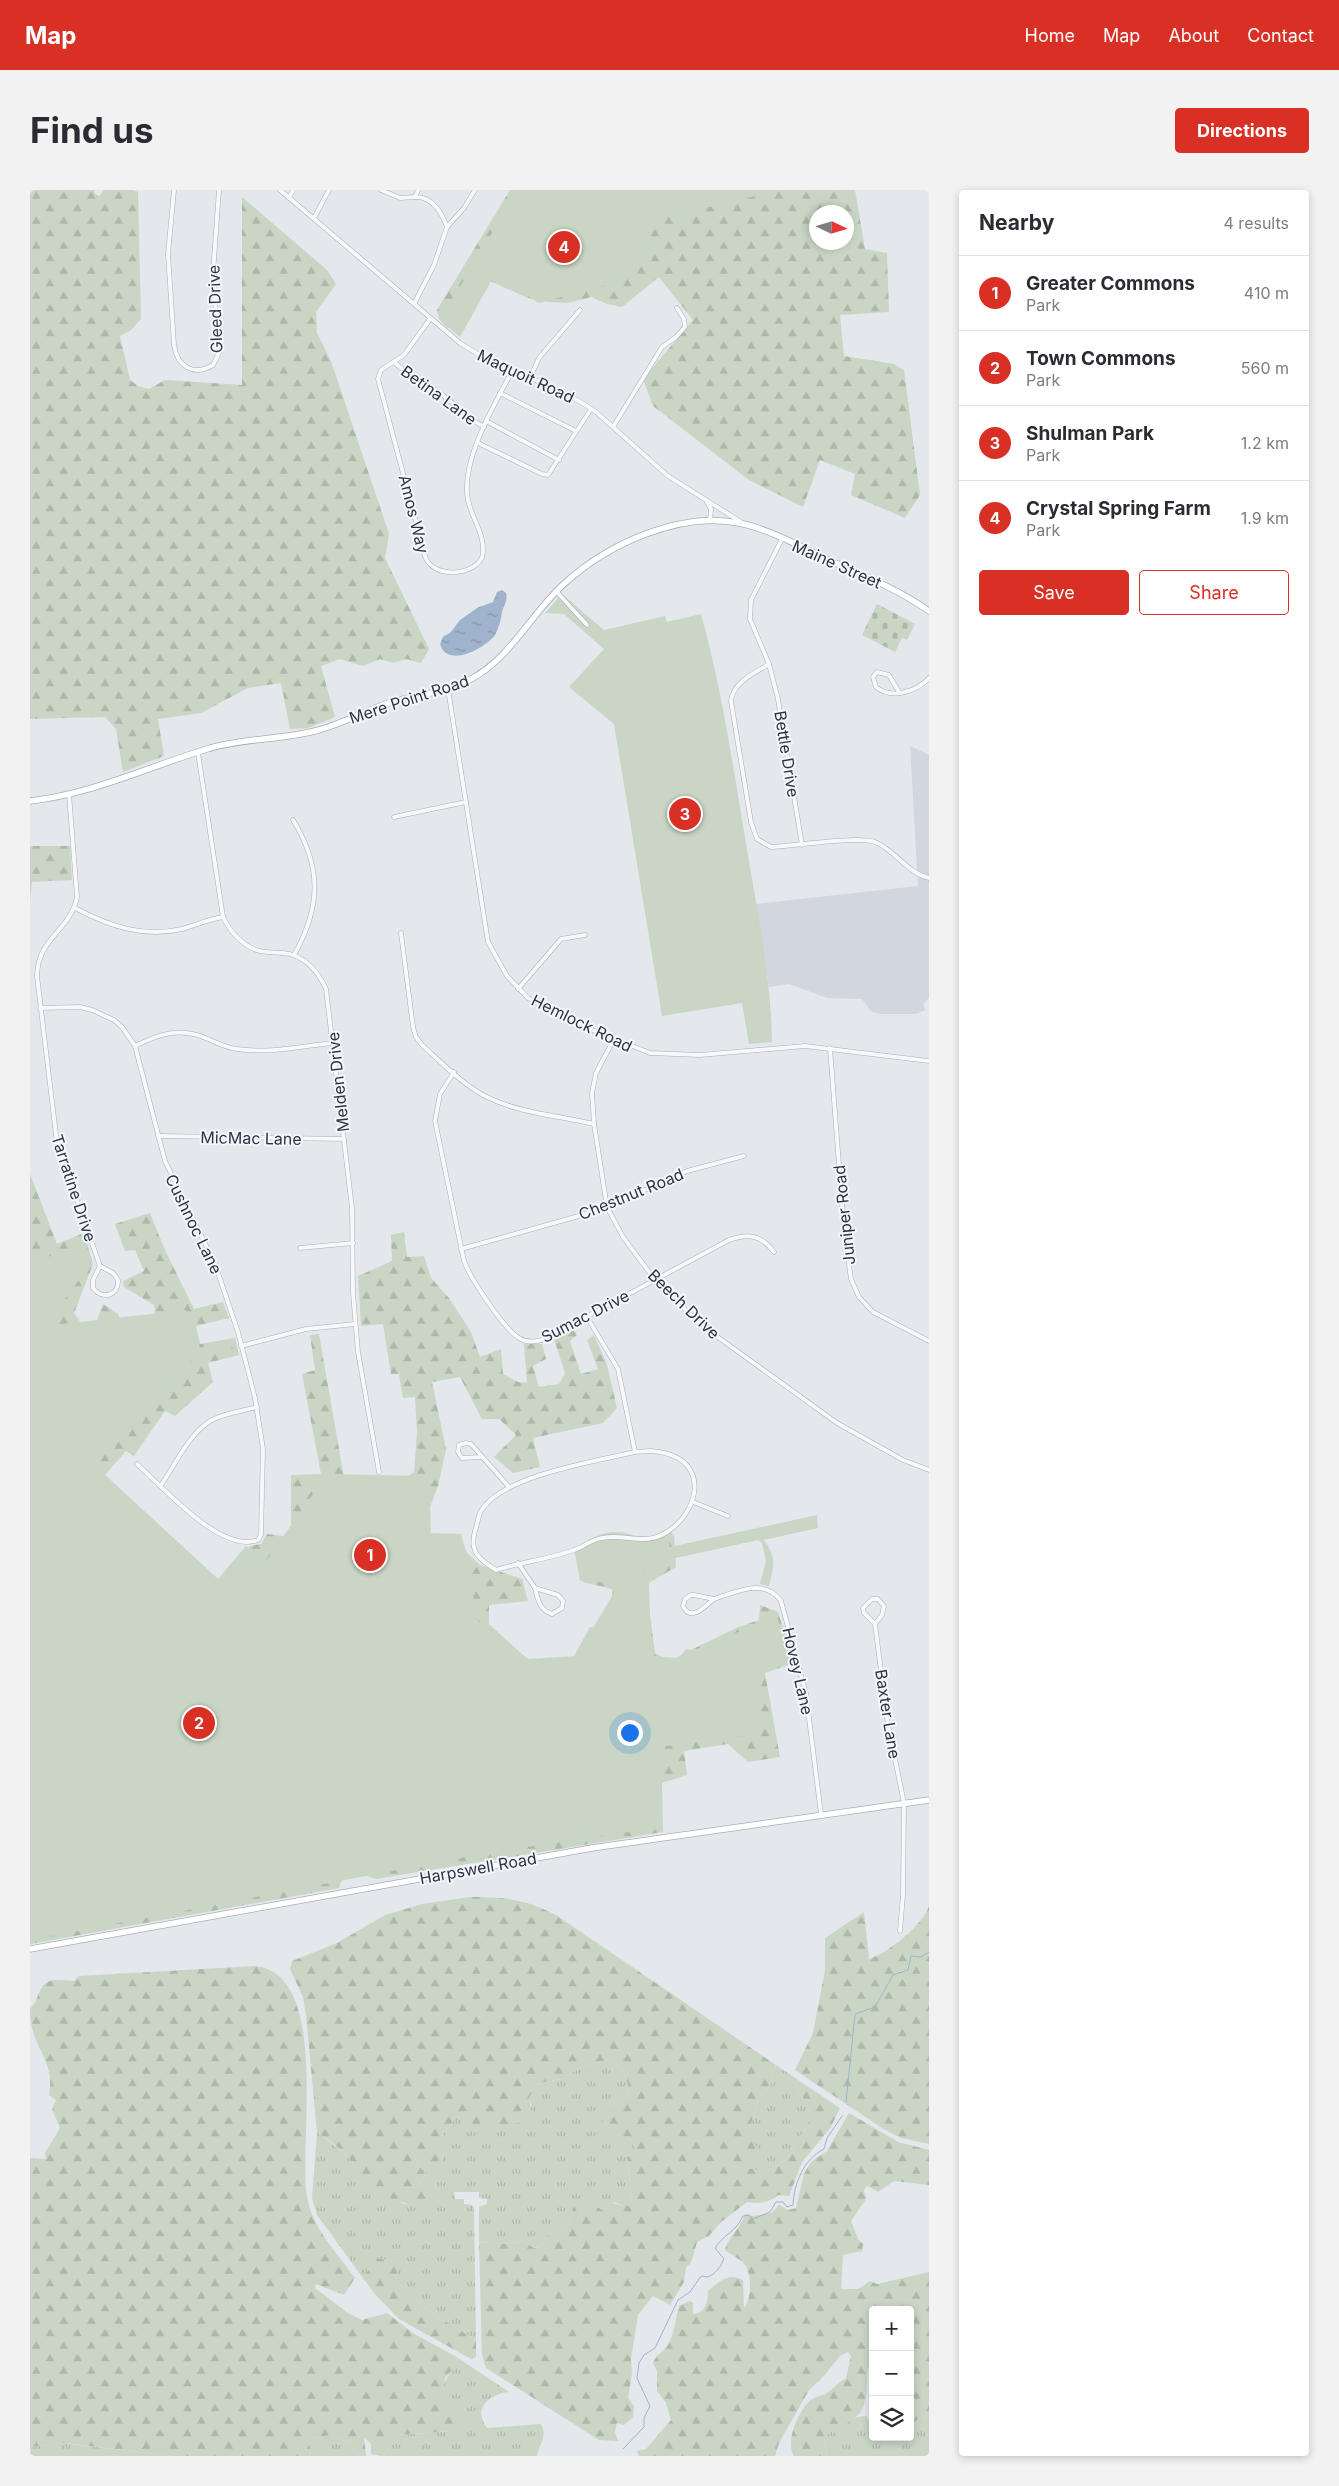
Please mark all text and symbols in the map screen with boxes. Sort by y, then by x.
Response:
text: Map [25,21,76,50]
text: Home [1025,25,1075,46]
text: Map [1103,25,1140,46]
text: About [1168,25,1219,46]
text: Contact [1247,25,1314,46]
button: Directions [1175,108,1309,153]
text: Find us [30,109,154,151]
north arrow [809,205,854,250]
text: Nearby [979,210,1054,235]
text: 4 results [1224,213,1289,233]
pin: 4 [548,228,580,266]
street label: Gleed Drive [203,264,227,354]
text: Greater Commons [1026,272,1195,295]
text: 1 [992,283,998,303]
text: 410 m [1244,283,1289,303]
text: Park [1026,295,1060,315]
street label: Maquoit Road [474,345,578,407]
text: Town Commons [1026,347,1176,370]
text: 2 [990,358,1000,378]
text: 560 m [1241,358,1289,378]
street label: Betina Lane [397,361,481,429]
text: Park [1026,370,1060,390]
text: Shulman Park [1026,422,1154,445]
text: 3 [990,433,1000,453]
text: 1.2 km [1241,433,1289,453]
text: Park [1026,445,1060,465]
street label: Amos Way [395,473,433,555]
text: Crystal Spring Farm [1026,497,1211,520]
text: 4 [990,508,1000,528]
text: 1.9 km [1241,508,1289,528]
text: Park [1026,520,1060,540]
street label: Maine Street [789,535,885,593]
button: Save [979,570,1129,615]
button: Share [1139,570,1289,615]
street label: Mere Point Road [347,670,471,728]
street label: Bettle Drive [770,709,804,799]
pin: 3 [669,795,701,833]
street label: Hemlock Road [528,990,636,1056]
street label: Melden Drive [323,1031,353,1133]
street label: MicMac Lane [200,1127,302,1149]
street label: Tarratine Drive [47,1132,101,1244]
street label: Chestnut Road [576,1164,686,1224]
street label: Juniper Road [829,1164,859,1266]
street label: Cushnoc Lane [161,1171,227,1277]
street label: Beech Drive [644,1265,724,1343]
street label: Sumac Drive [538,1285,632,1347]
pin: 1 [354,1536,386,1574]
street label: Hovey Lane [778,1625,818,1717]
street label: Baxter Lane [871,1668,905,1760]
pin: 2 [183,1704,215,1742]
your location [617,1720,643,1746]
street label: Harpswell Road [418,1848,538,1888]
map controls [869,2306,914,2441]
button: + [869,2306,914,2351]
button: − [869,2351,914,2396]
button: layers [869,2396,914,2441]

